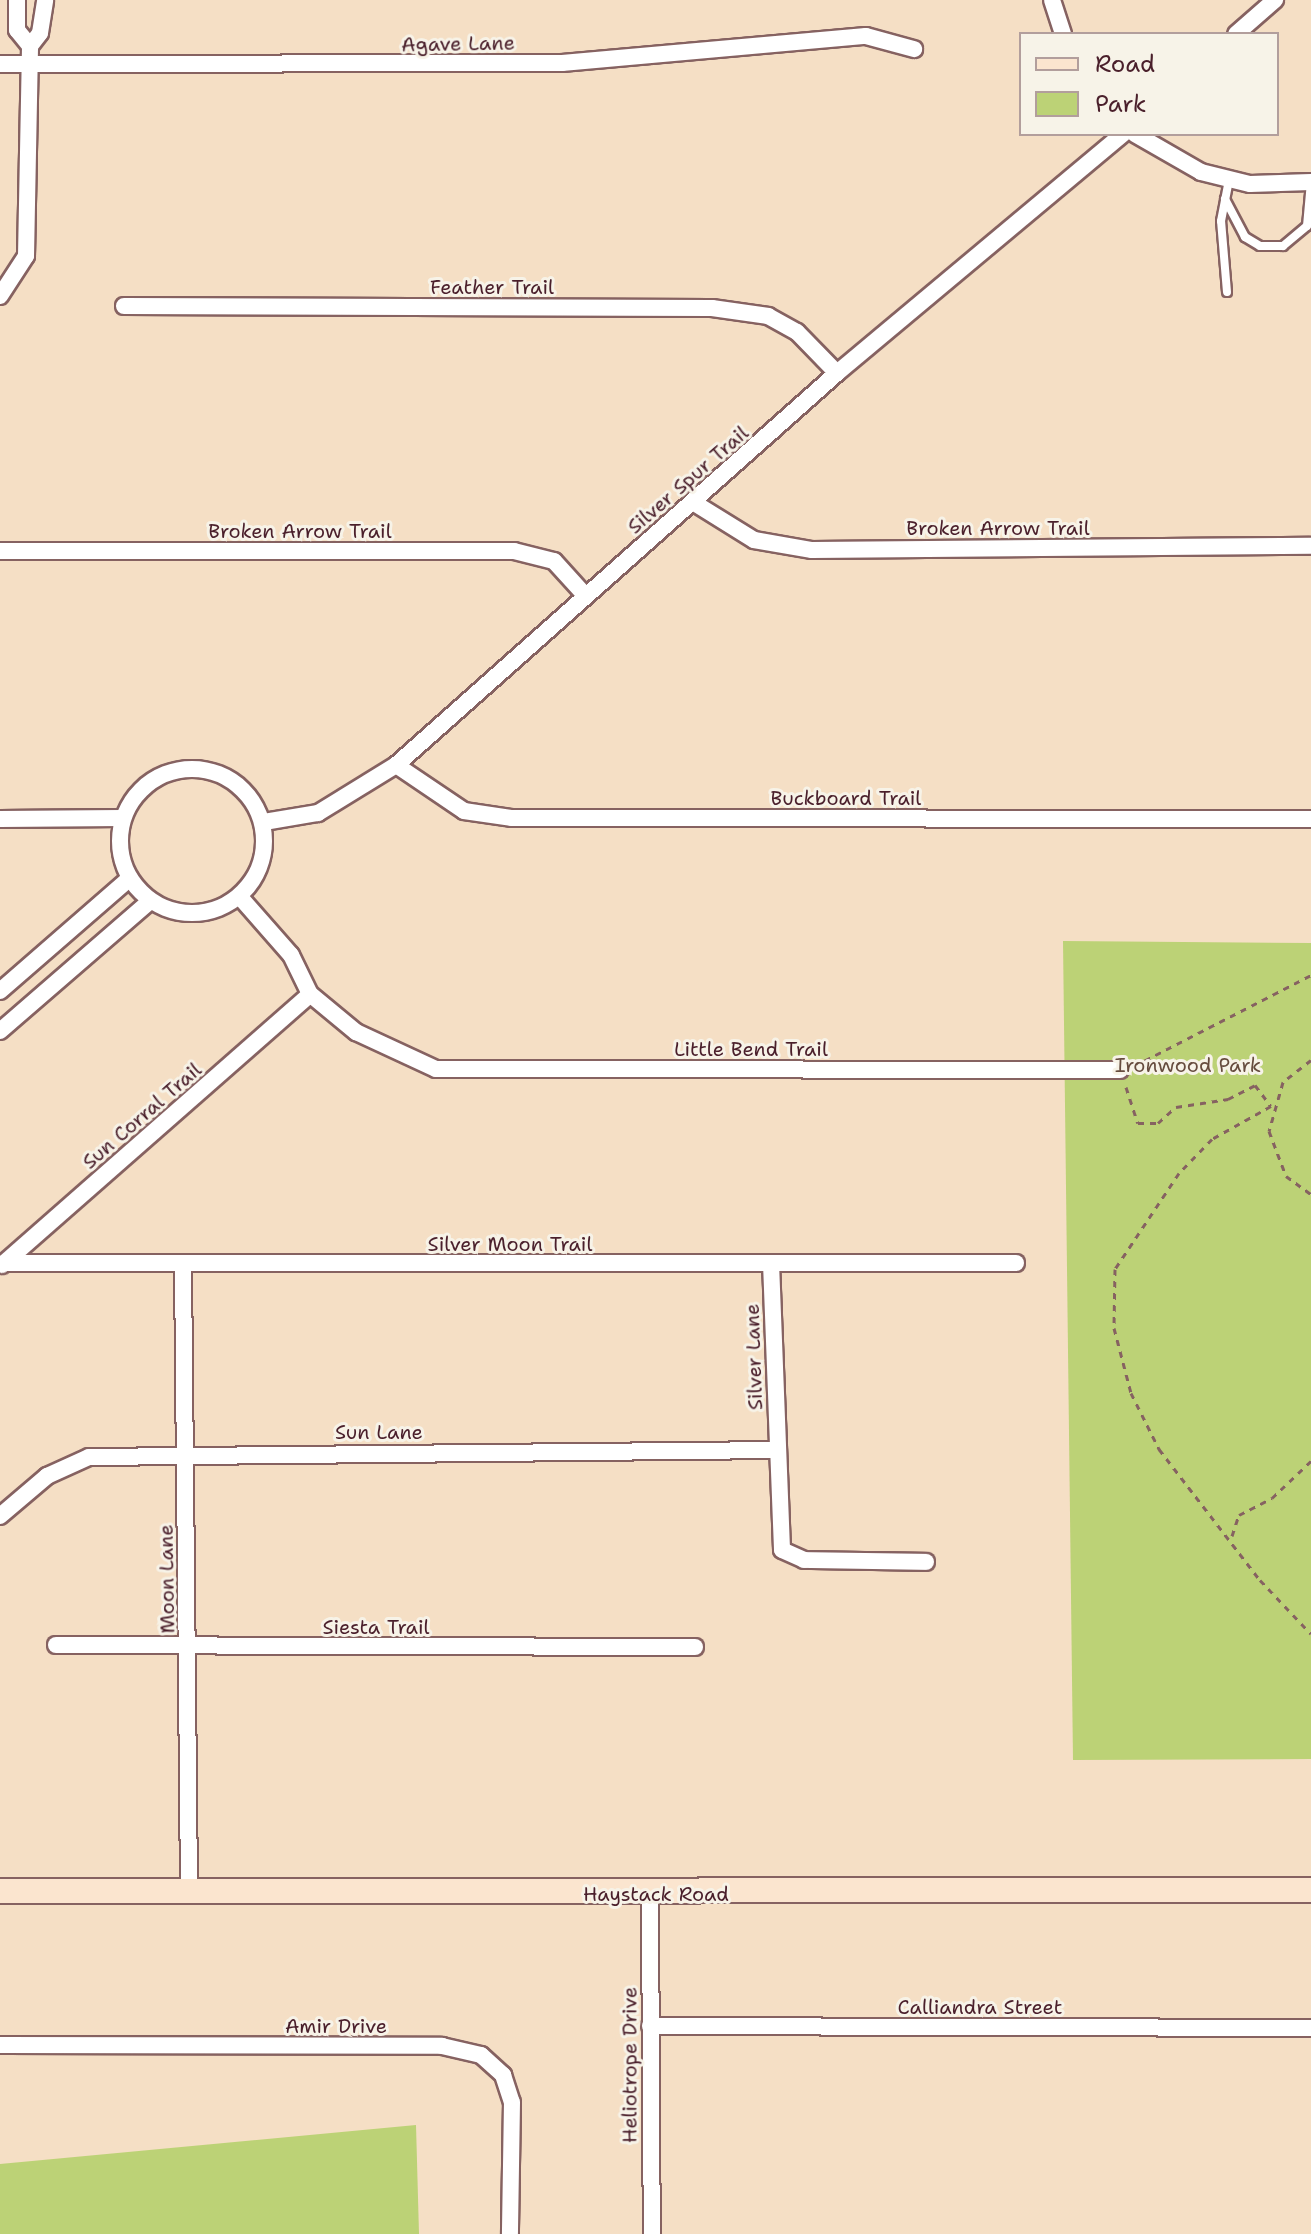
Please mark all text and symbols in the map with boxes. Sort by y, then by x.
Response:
street label: Agave Lane [401,31,515,57]
legend [1019,32,1279,136]
text: Road [1095,48,1155,80]
text: Park [1095,88,1147,120]
street label: Feather Trail [430,275,554,299]
street label: Silver Spur Trail [623,421,753,539]
street label: Broken Arrow Trail [906,516,1090,540]
street label: Broken Arrow Trail [208,519,392,543]
street label: Buckboard Trail [771,786,921,810]
street label: Little Bend Trail [674,1037,828,1061]
park label: Ironwood Park [1115,1053,1261,1077]
street label: Sun Corral Trail [78,1058,206,1174]
street label: Silver Moon Trail [428,1232,592,1256]
street label: Silver Lane [740,1303,768,1411]
street label: Sun Lane [335,1420,423,1444]
street label: Moon Lane [154,1524,180,1634]
street label: Siesta Trail [322,1615,430,1639]
street label: Haystack Road [583,1882,729,1906]
street label: Heliotrope Drive [618,1987,642,2143]
street label: Calliandra Street [898,1995,1062,2019]
street label: Amir Drive [285,2014,387,2038]

